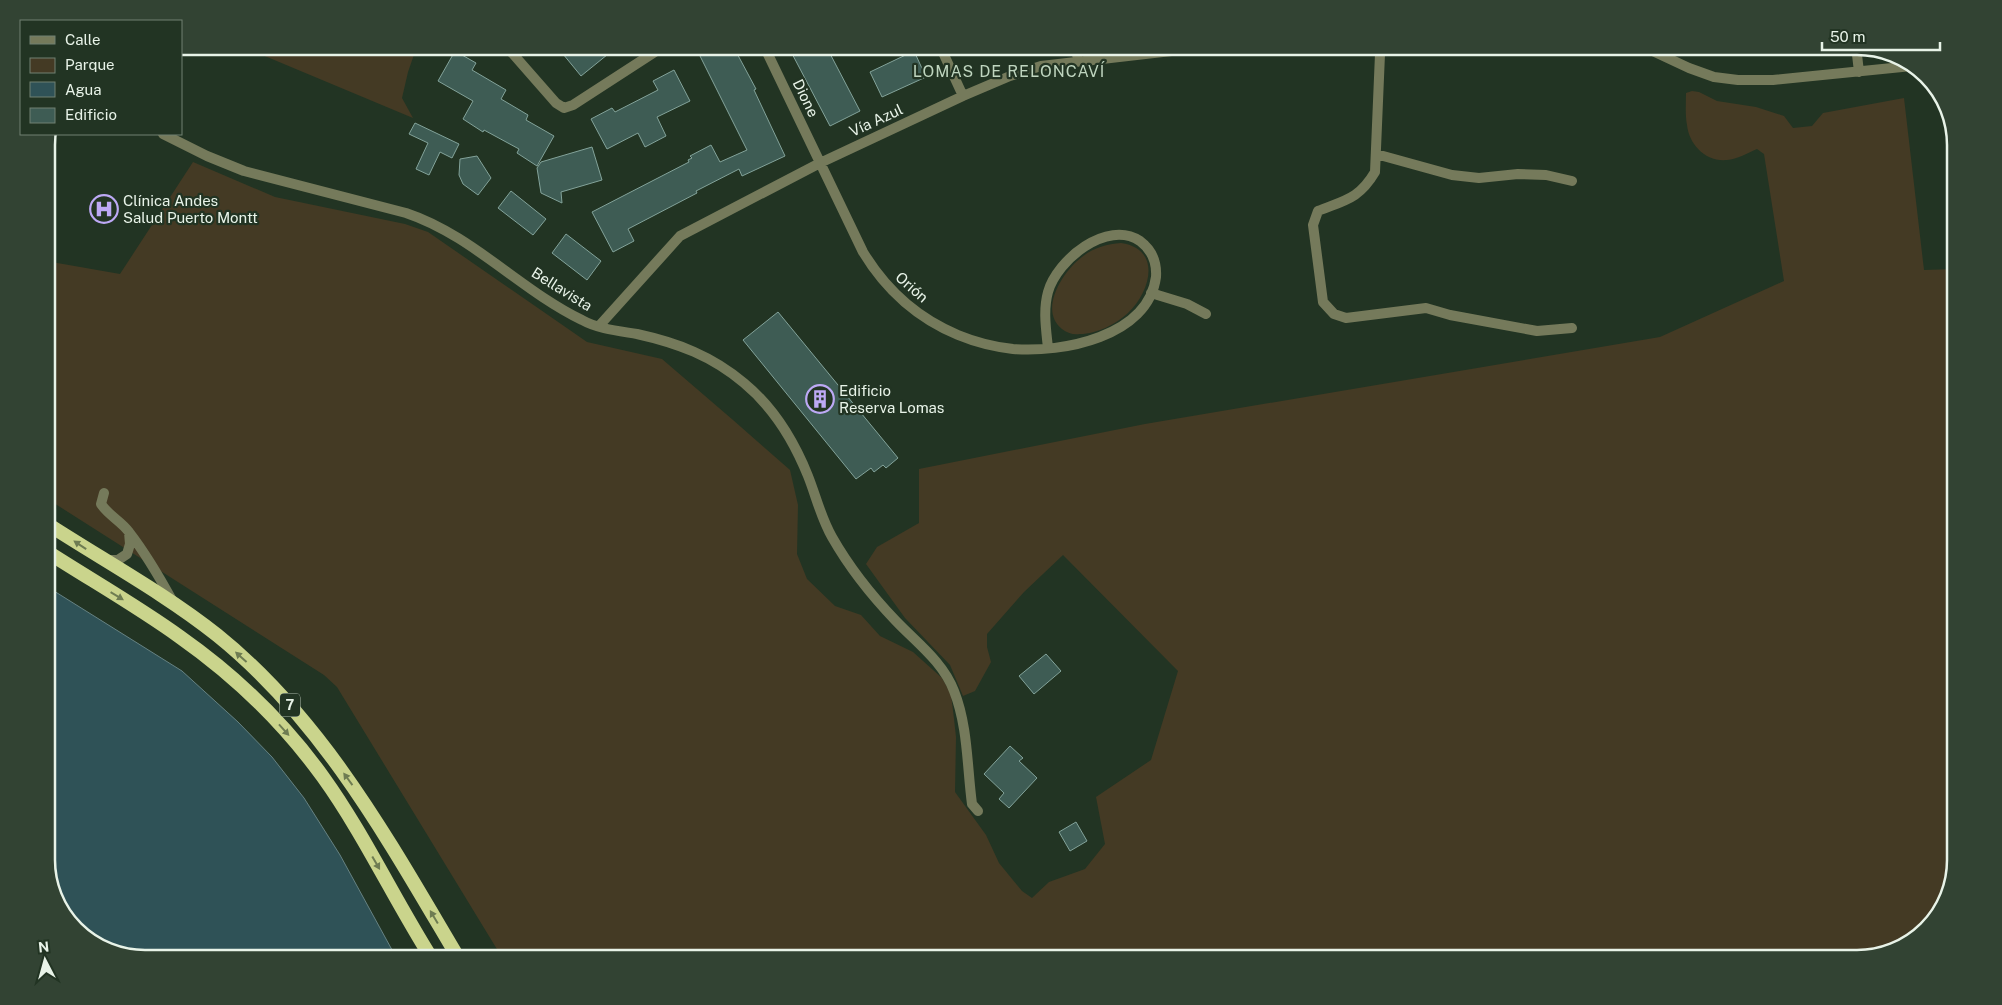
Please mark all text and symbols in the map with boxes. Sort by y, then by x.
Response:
legend [20,20,182,135]
scale bar [1822,20,1940,52]
text: 50 m [1830,28,1865,45]
text: Calle [65,31,101,48]
text: Parque [65,56,115,73]
district label: LOMAS DE RELONCAVÍ [913,61,1105,81]
street label: Dione [790,76,822,120]
text: Agua [65,81,102,98]
street label: Vía Azul [847,100,905,140]
text: Edificio [65,106,117,123]
place label: Clínica Andes Salud Puerto Montt [123,192,258,226]
hospital icon: Clínica Andes Salud Puerto Montt [89,194,119,224]
street label: Bellavista [529,264,595,314]
street label: Orión [892,268,932,306]
place label: Edificio Reserva Lomas [839,382,944,416]
building icon: Edificio Reserva Lomas [805,384,835,414]
one-way arrow [73,540,86,549]
one-way arrow [111,591,124,600]
one-way arrow [236,651,248,663]
road number: 7 [280,694,300,716]
one-way arrow [278,723,290,735]
one-way arrow [343,773,354,786]
one-way arrow [371,857,380,870]
one-way arrow [429,910,438,923]
north arrow [20,935,70,985]
text: N [37,939,50,956]

